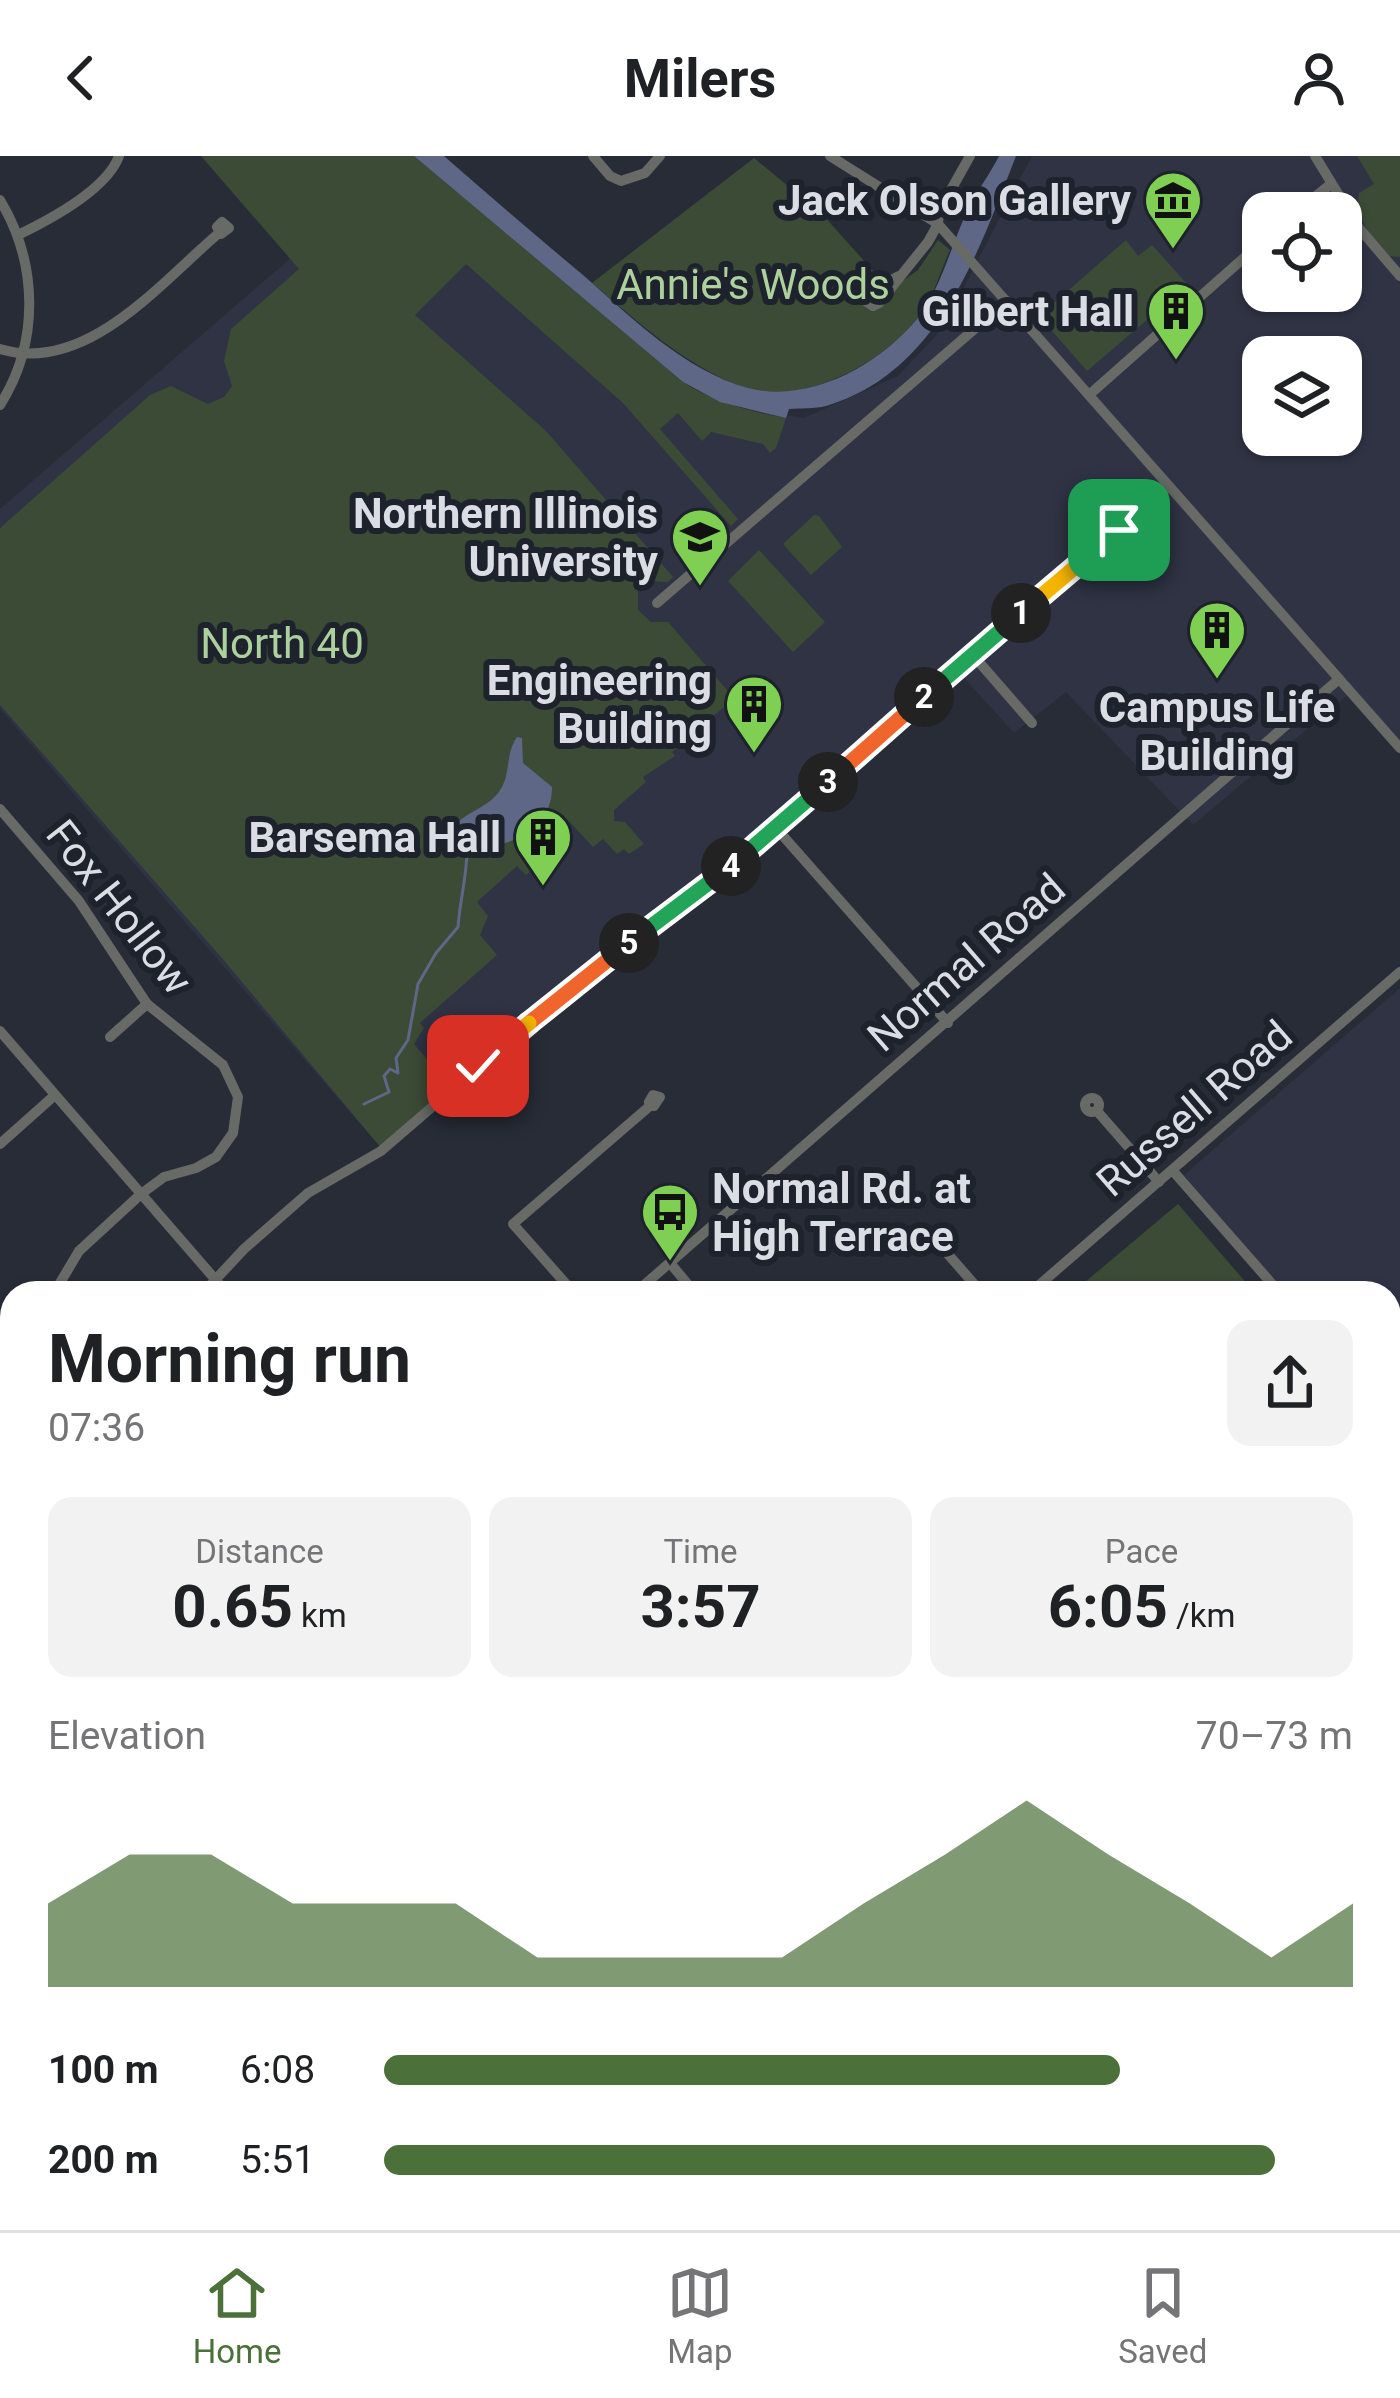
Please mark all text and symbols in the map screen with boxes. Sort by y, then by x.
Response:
icon: back [48,45,114,111]
icon: person [1286,45,1352,111]
text: Milers [624,47,776,110]
museum icon: Jack Olson Gallery [1142,169,1204,251]
place label: Jack Olson Gallery [778,176,1132,225]
map controls [1242,192,1362,456]
button: locate [1242,192,1362,312]
park label: Annie's Woods [616,260,890,309]
building icon: Gilbert Hall [1145,280,1207,362]
place label: Gilbert Hall [921,287,1134,336]
button: layers [1242,336,1362,456]
pin [1068,479,1170,581]
place label: Northern Illinois University [353,489,659,586]
icon: arrive [1086,497,1152,563]
school or university icon: Northern Illinois University [669,506,731,588]
pin: 1 [991,583,1051,643]
text: 1 [1012,593,1030,632]
building icon: Campus Life Building [1186,599,1248,681]
park label: North 40 [200,619,364,668]
place label: Engineering Building [487,656,712,753]
pin: 2 [894,667,954,727]
building icon: Engineering Building [723,673,785,755]
text: 2 [915,677,933,716]
place label: Campus Life Building [1099,683,1335,780]
pin: 3 [798,752,858,812]
text: 3 [819,762,837,801]
building icon: Barsema Hall [512,806,574,888]
street label: Fox Hollow [36,810,203,1004]
place label: Barsema Hall [248,813,501,862]
pin: 4 [701,836,761,896]
text: 4 [722,846,740,885]
street label: Normal Road [858,864,1075,1061]
pin: 5 [599,913,659,973]
text: 5 [620,923,638,962]
street label: Russell Road [1087,1011,1302,1206]
pin [427,1015,529,1117]
icon: check [445,1033,511,1099]
place label: Normal Rd. at High Terrace [712,1164,971,1261]
bus stop icon: Normal Rd. at High Terrace [639,1181,701,1263]
button: share [1227,1320,1353,1446]
text: Morning run [48,1321,411,1398]
text: 07:36 [48,1405,145,1451]
text: Distance [195,1532,324,1571]
text: Time [663,1532,738,1571]
text: Pace [1105,1532,1178,1571]
text: 0.65 [172,1571,293,1642]
text: 3:57 [640,1571,761,1642]
text: 6:05 [1048,1571,1168,1642]
text: km [293,1596,347,1635]
text: /km [1168,1596,1235,1635]
text: Elevation [48,1713,206,1759]
text: 70–73 m [1196,1713,1353,1759]
text: 100 m [48,2047,159,2093]
text: 6:08 [240,2047,315,2093]
text: 200 m [48,2137,159,2183]
text: 5:51 [240,2137,315,2183]
tab: Home [193,2260,281,2371]
tab: Map [667,2260,733,2371]
tab: Saved [1118,2260,1207,2371]

